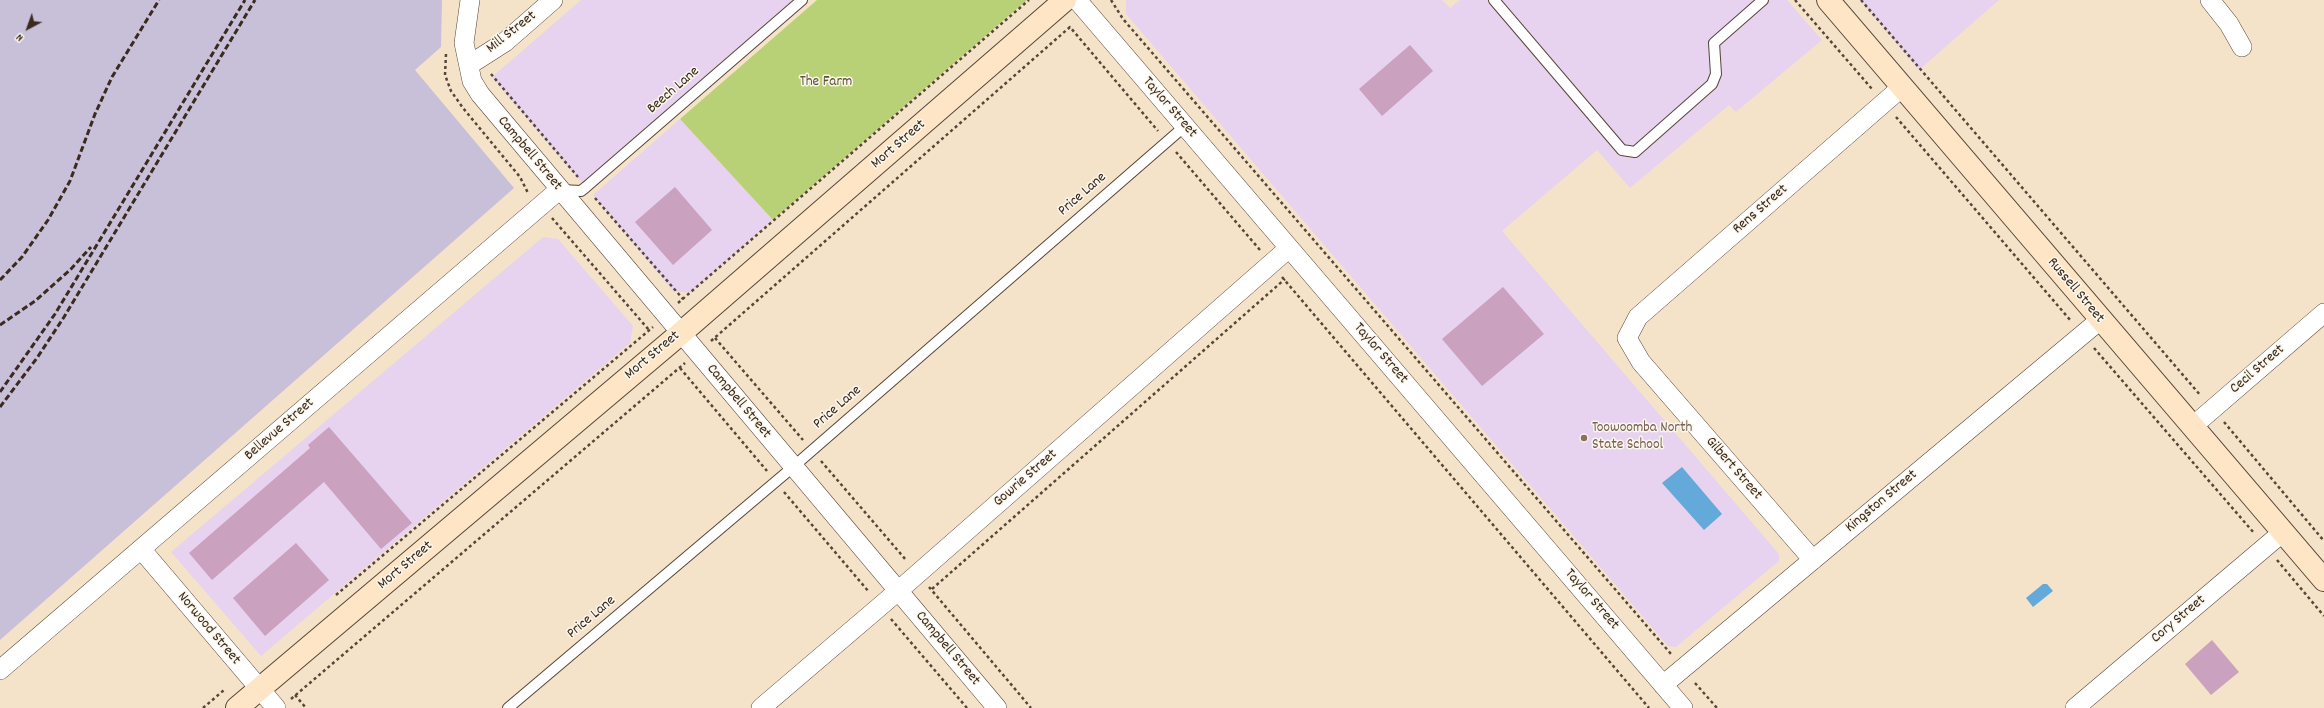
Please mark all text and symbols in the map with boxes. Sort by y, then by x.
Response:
north arrow [8,8,48,48]
street label: Mill Street [483,8,541,58]
text: N [13,29,27,45]
street label: Beech Lane [644,63,704,119]
park label: The Farm [800,74,852,92]
street label: Taylor Street [1138,74,1200,142]
street label: Campbell Street [493,113,565,195]
street label: Mort Street [868,116,930,174]
street label: Price Lane [1055,169,1111,221]
street label: Rens Street [1730,181,1792,239]
street label: Russell Street [2042,255,2108,327]
street label: Taylor Street [1349,320,1411,388]
street label: Mort Street [622,328,684,384]
street label: Cecil Street [2227,341,2289,399]
street label: Campbell Street [702,361,774,443]
street label: Price Lane [810,382,866,434]
street label: Bellevue Street [241,395,319,465]
place label: Toowoomba North State School [1592,420,1692,455]
marker: Toowoomba North State School [1579,433,1589,443]
street label: Gilbert Street [1701,434,1765,504]
street label: Gowrie Street [990,446,1062,512]
street label: Kingston Street [1842,467,1922,537]
street label: Mort Street [375,538,437,594]
street label: Taylor Street [1560,566,1622,634]
street label: Norwood Street [172,589,244,669]
street label: Cory Street [2148,592,2210,648]
street label: Price Lane [564,593,620,643]
street label: Campbell Street [911,608,983,690]

